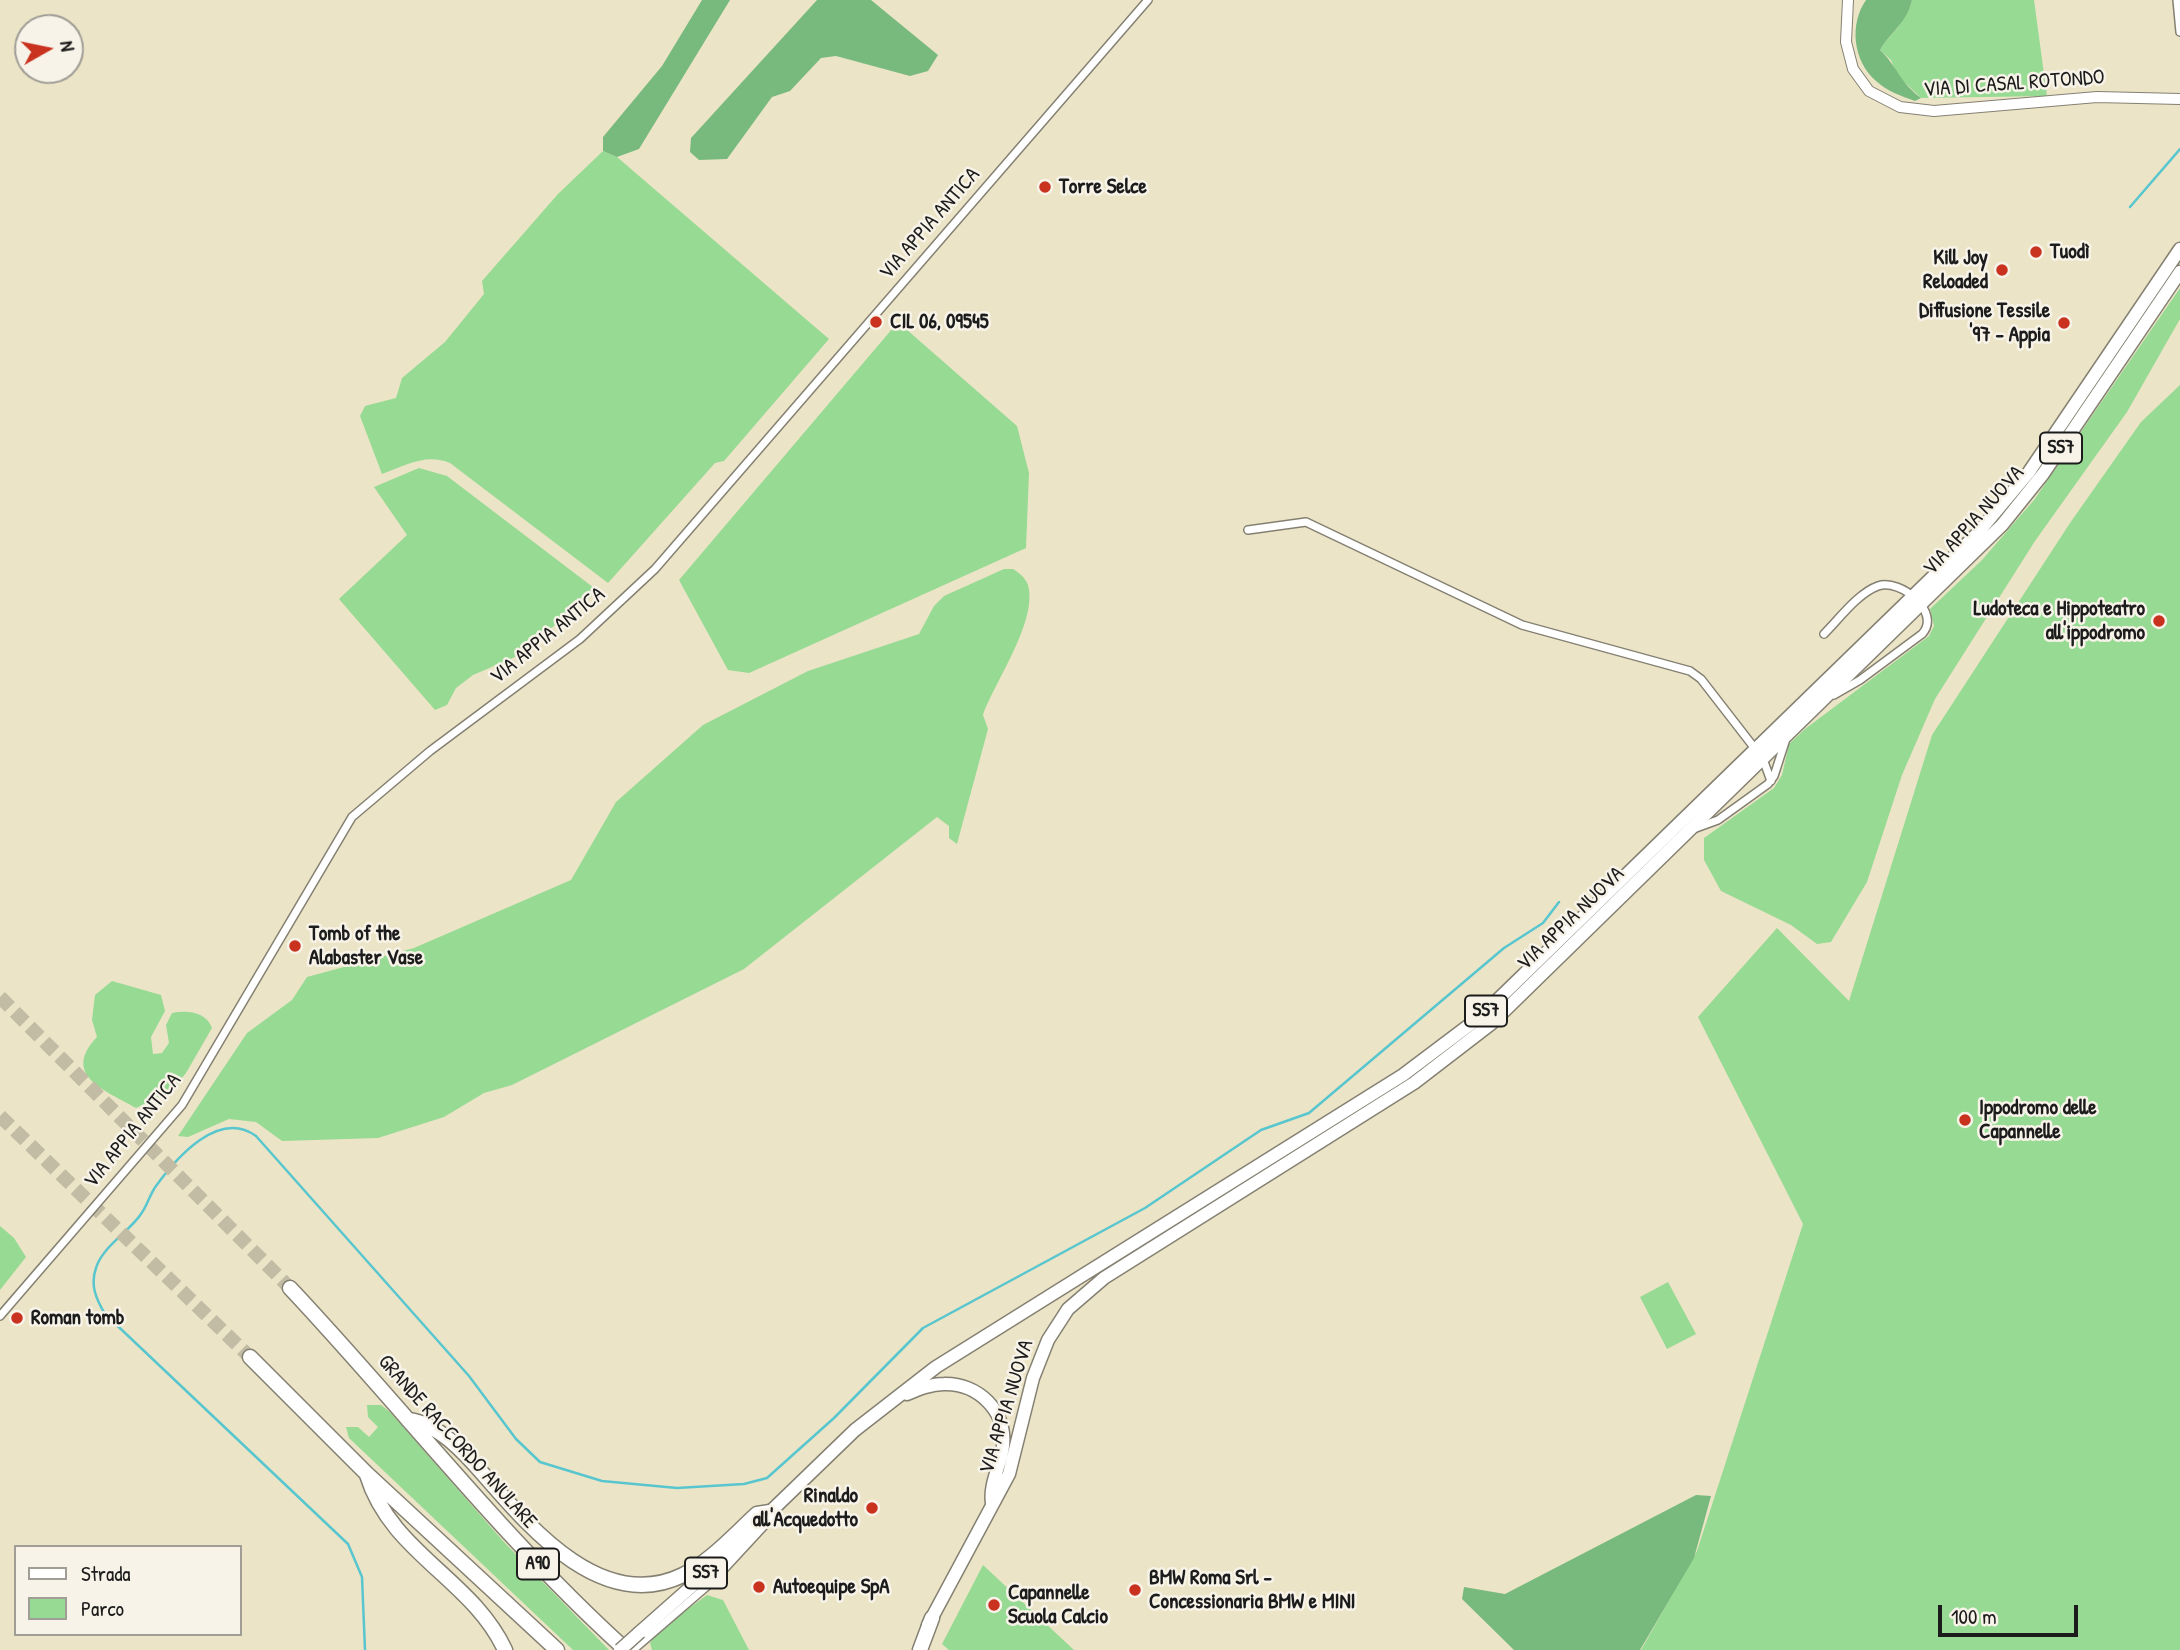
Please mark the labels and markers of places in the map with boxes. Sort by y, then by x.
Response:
place label: Torre Selce [1059,174,1147,200]
marker: Torre Selce [1037,179,1053,195]
place label: Tuodì [2050,239,2090,265]
marker: Tuodì [2028,244,2044,260]
place label: Kill Joy Reloaded [1923,245,1988,295]
marker: Kill Joy Reloaded [1994,262,2010,278]
place label: Diffusione Tessile '97 - Appia [1919,298,2050,348]
place label: CIL 06, 09545 [890,309,989,335]
marker: CIL 06, 09545 [868,314,884,330]
marker: Diffusione Tessile '97 - Appia [2056,315,2072,331]
place label: Ludoteca e Hippoteatro all'ippodromo [1974,596,2145,646]
marker: Ludoteca e Hippoteatro all'ippodromo [2151,613,2167,629]
place label: Tomb of the Alabaster Vase [309,921,423,971]
marker: Tomb of the Alabaster Vase [287,938,303,954]
place label: Ippodromo delle Capannelle [1979,1095,2097,1145]
marker: Ippodromo delle Capannelle [1957,1112,1973,1128]
place label: Roman tomb [31,1305,124,1331]
marker: Roman tomb [9,1310,25,1326]
place label: Rinaldo all'Acquedotto [753,1483,858,1533]
marker: Rinaldo all'Acquedotto [864,1500,880,1516]
place label: BMW Roma Srl - Concessionaria BMW e MINI [1149,1565,1356,1615]
place label: Autoequipe SpA [773,1574,890,1600]
marker: Autoequipe SpA [751,1579,767,1595]
place label: Capannelle Scuola Calcio [1008,1580,1108,1630]
marker: BMW Roma Srl - Concessionaria BMW e MINI [1127,1582,1143,1598]
marker: Capannelle Scuola Calcio [986,1597,1002,1613]

